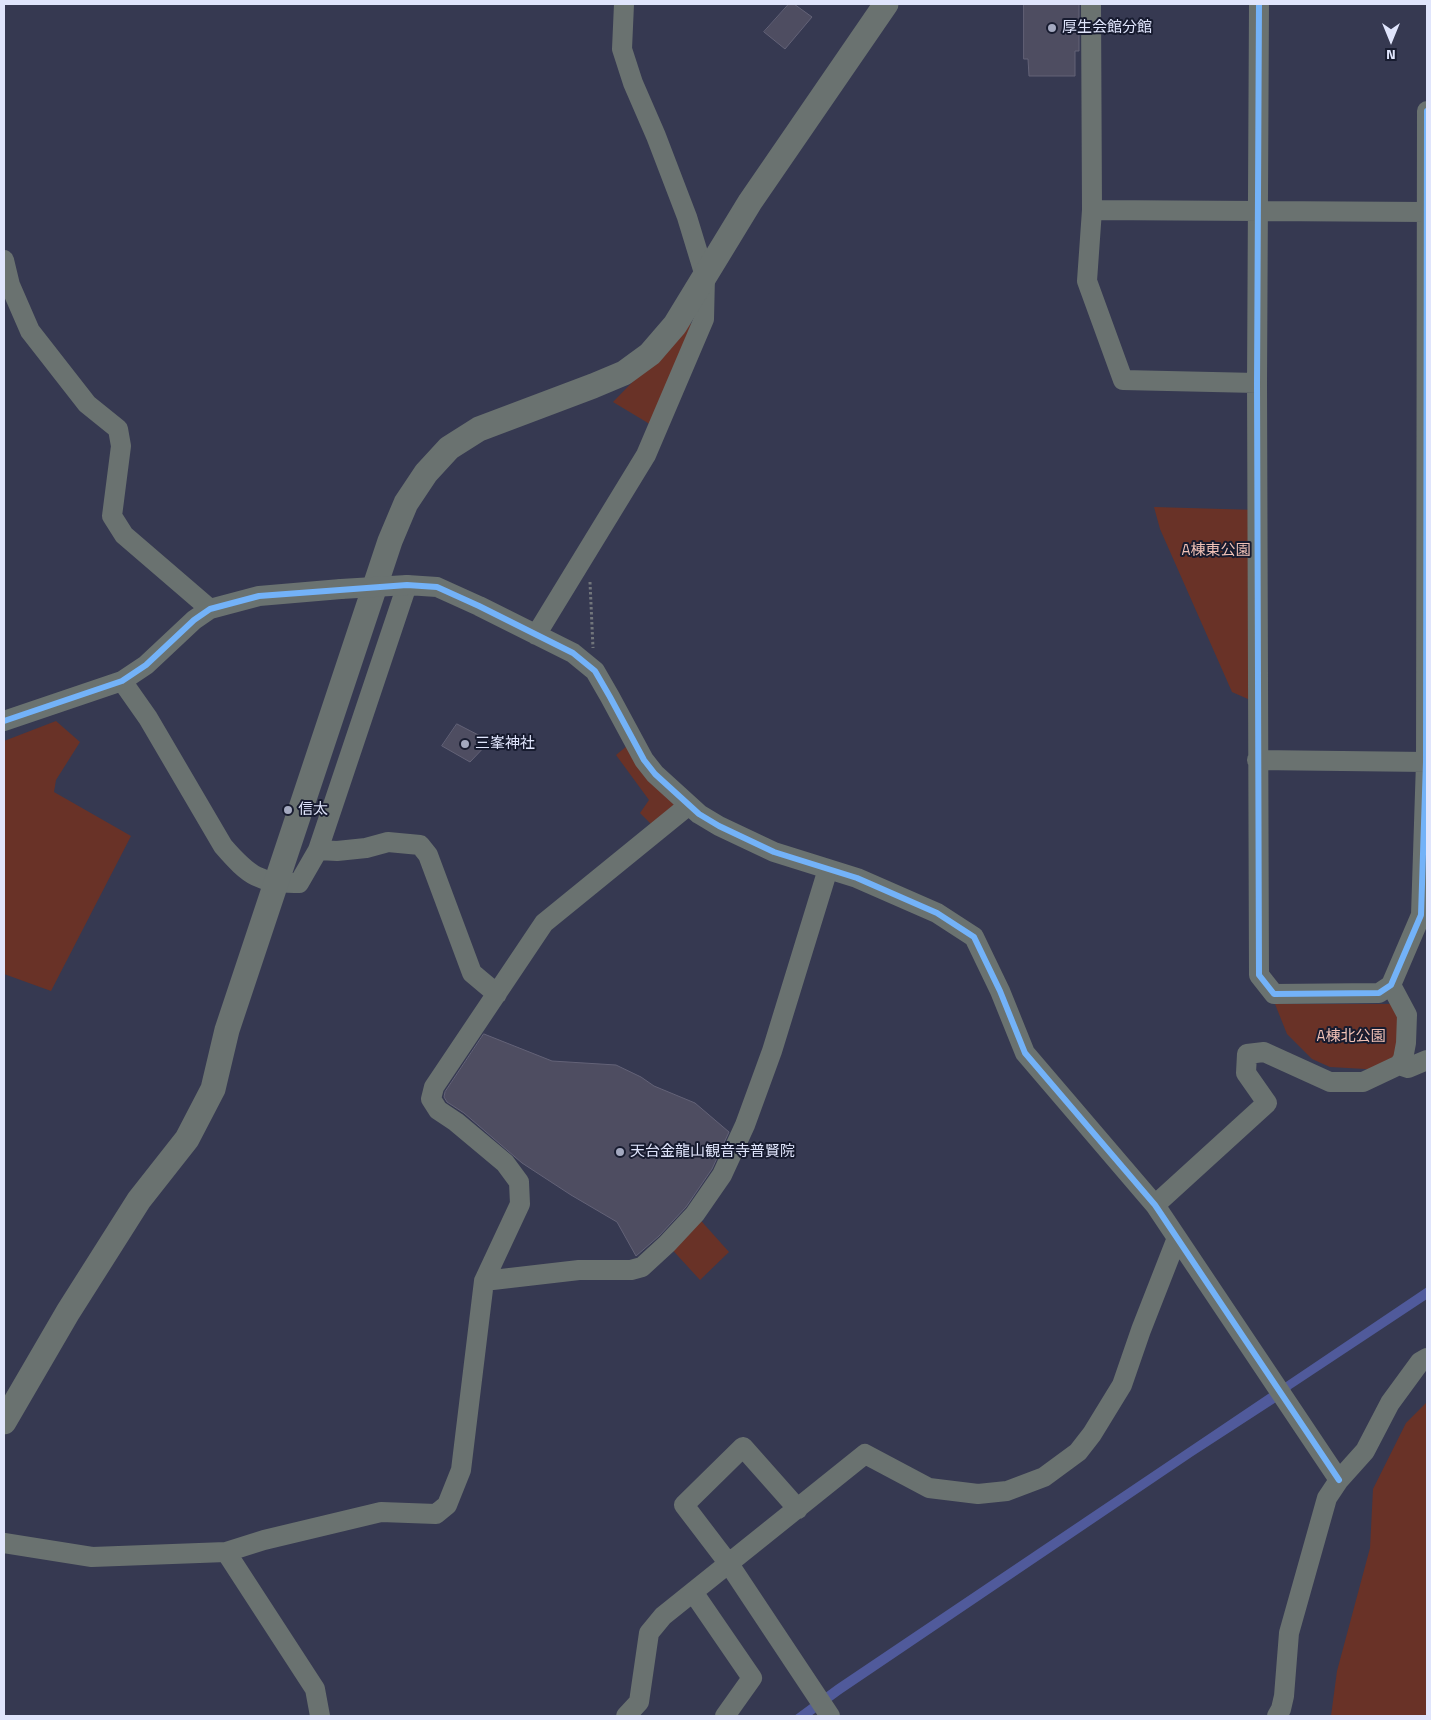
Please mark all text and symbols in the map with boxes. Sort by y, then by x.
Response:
north arrow [1366,15,1416,65]
place label: 厚生会館分館 [1062,19,1152,37]
marker: 厚生会館分館 [1046,22,1058,34]
text: N [1386,45,1396,66]
park label: A棟東公園 [1182,542,1250,560]
place label: 三峯神社 [475,735,535,753]
marker: 三峯神社 [459,738,471,750]
place label: 信太 [298,801,328,819]
marker: 信太 [282,804,294,816]
park label: A棟北公園 [1317,1028,1385,1046]
place label: 天台金龍山観音寺普賢院 [630,1143,795,1161]
marker: 天台金龍山観音寺普賢院 [614,1146,626,1158]

